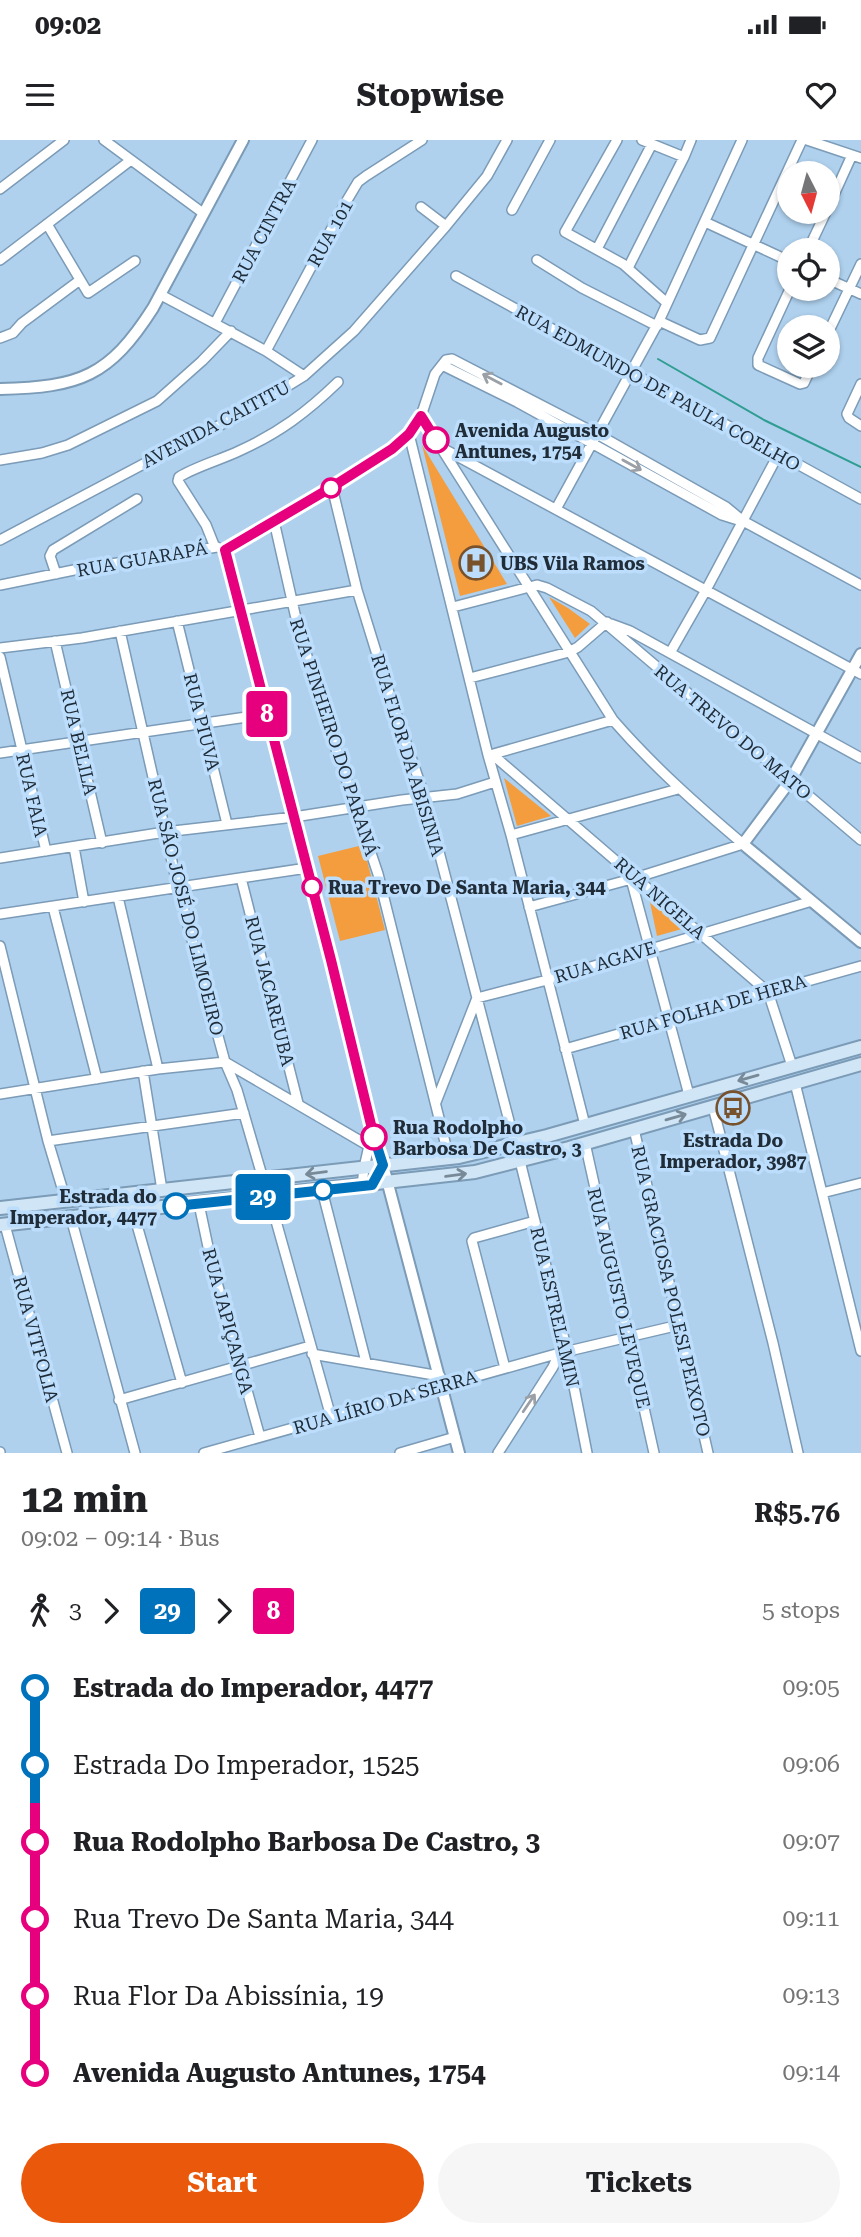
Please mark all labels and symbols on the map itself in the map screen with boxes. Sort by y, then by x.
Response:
north arrow [777,161,840,224]
street label: RUA CINTRA [228,175,300,286]
street label: RUA 101 [303,196,357,270]
street label: RUA EDMUNDO DE PAULA COELHO [512,301,804,475]
one-way arrow [482,371,503,385]
street label: AVENIDA CAITITU [138,376,294,472]
place label: Avenida Augusto Antunes, 1754 [455,420,610,462]
marker: Avenida Augusto Antunes, 1754 [423,427,449,453]
one-way arrow [621,459,642,473]
unlabelled marker [321,478,341,498]
street label: RUA GUARAPÁ [75,537,209,581]
hospital icon: UBS Vila Ramos [457,544,495,582]
place label: UBS Vila Ramos [500,553,645,574]
street label: RUA PINHEIRO DO PARANÁ [286,616,383,859]
street label: RUA FLOR DA ABISINIA [367,651,449,859]
street label: RUA TREVO DO MATO [650,660,816,804]
street label: RUA PIUVA [180,671,224,773]
street label: RUA BELILA [57,687,102,798]
line badge: 8 [244,691,290,737]
street label: RUA FAIA [12,751,52,839]
street label: RUA SÃO JOSÉ DO LIMOEIRO [144,776,228,1038]
street label: RUA NIGELA [610,853,710,943]
marker: Rua Trevo De Santa Maria, 344 [302,877,322,897]
place label: Rua Trevo De Santa Maria, 344 [328,877,606,898]
street label: RUA JACAREUBA [241,914,299,1068]
street label: RUA AGAVE [552,937,658,987]
street label: RUA FOLHA DE HERA [617,970,809,1044]
one-way arrow [737,1072,760,1085]
bus stop icon: Estrada Do Imperador, 3987 [714,1089,752,1127]
one-way arrow [665,1110,687,1123]
place label: Rua Rodolpho Barbosa De Castro, 3 [393,1117,582,1159]
marker: Rua Rodolpho Barbosa De Castro, 3 [361,1124,387,1150]
place label: Estrada Do Imperador, 3987 [659,1130,807,1172]
street label: RUA GRACIOSA POLESI PEIXOTO [627,1144,715,1438]
one-way arrow [305,1167,328,1180]
one-way arrow [444,1168,467,1181]
line badge: 29 [232,1174,294,1220]
unlabelled marker [313,1180,333,1200]
place label: Estrada do Imperador, 4477 [10,1186,157,1228]
street label: RUA AUGUSTO LEVEQUE [583,1186,655,1410]
marker: Estrada do Imperador, 4477 [163,1193,189,1219]
street label: RUA ESTRELAMIN [526,1225,584,1389]
street label: RUA JAPIÇANGA [198,1246,258,1397]
street label: RUA VITFOLIA [9,1274,63,1405]
street label: RUA LÍRIO DA SERRA [291,1366,480,1438]
one-way arrow [522,1394,536,1413]

